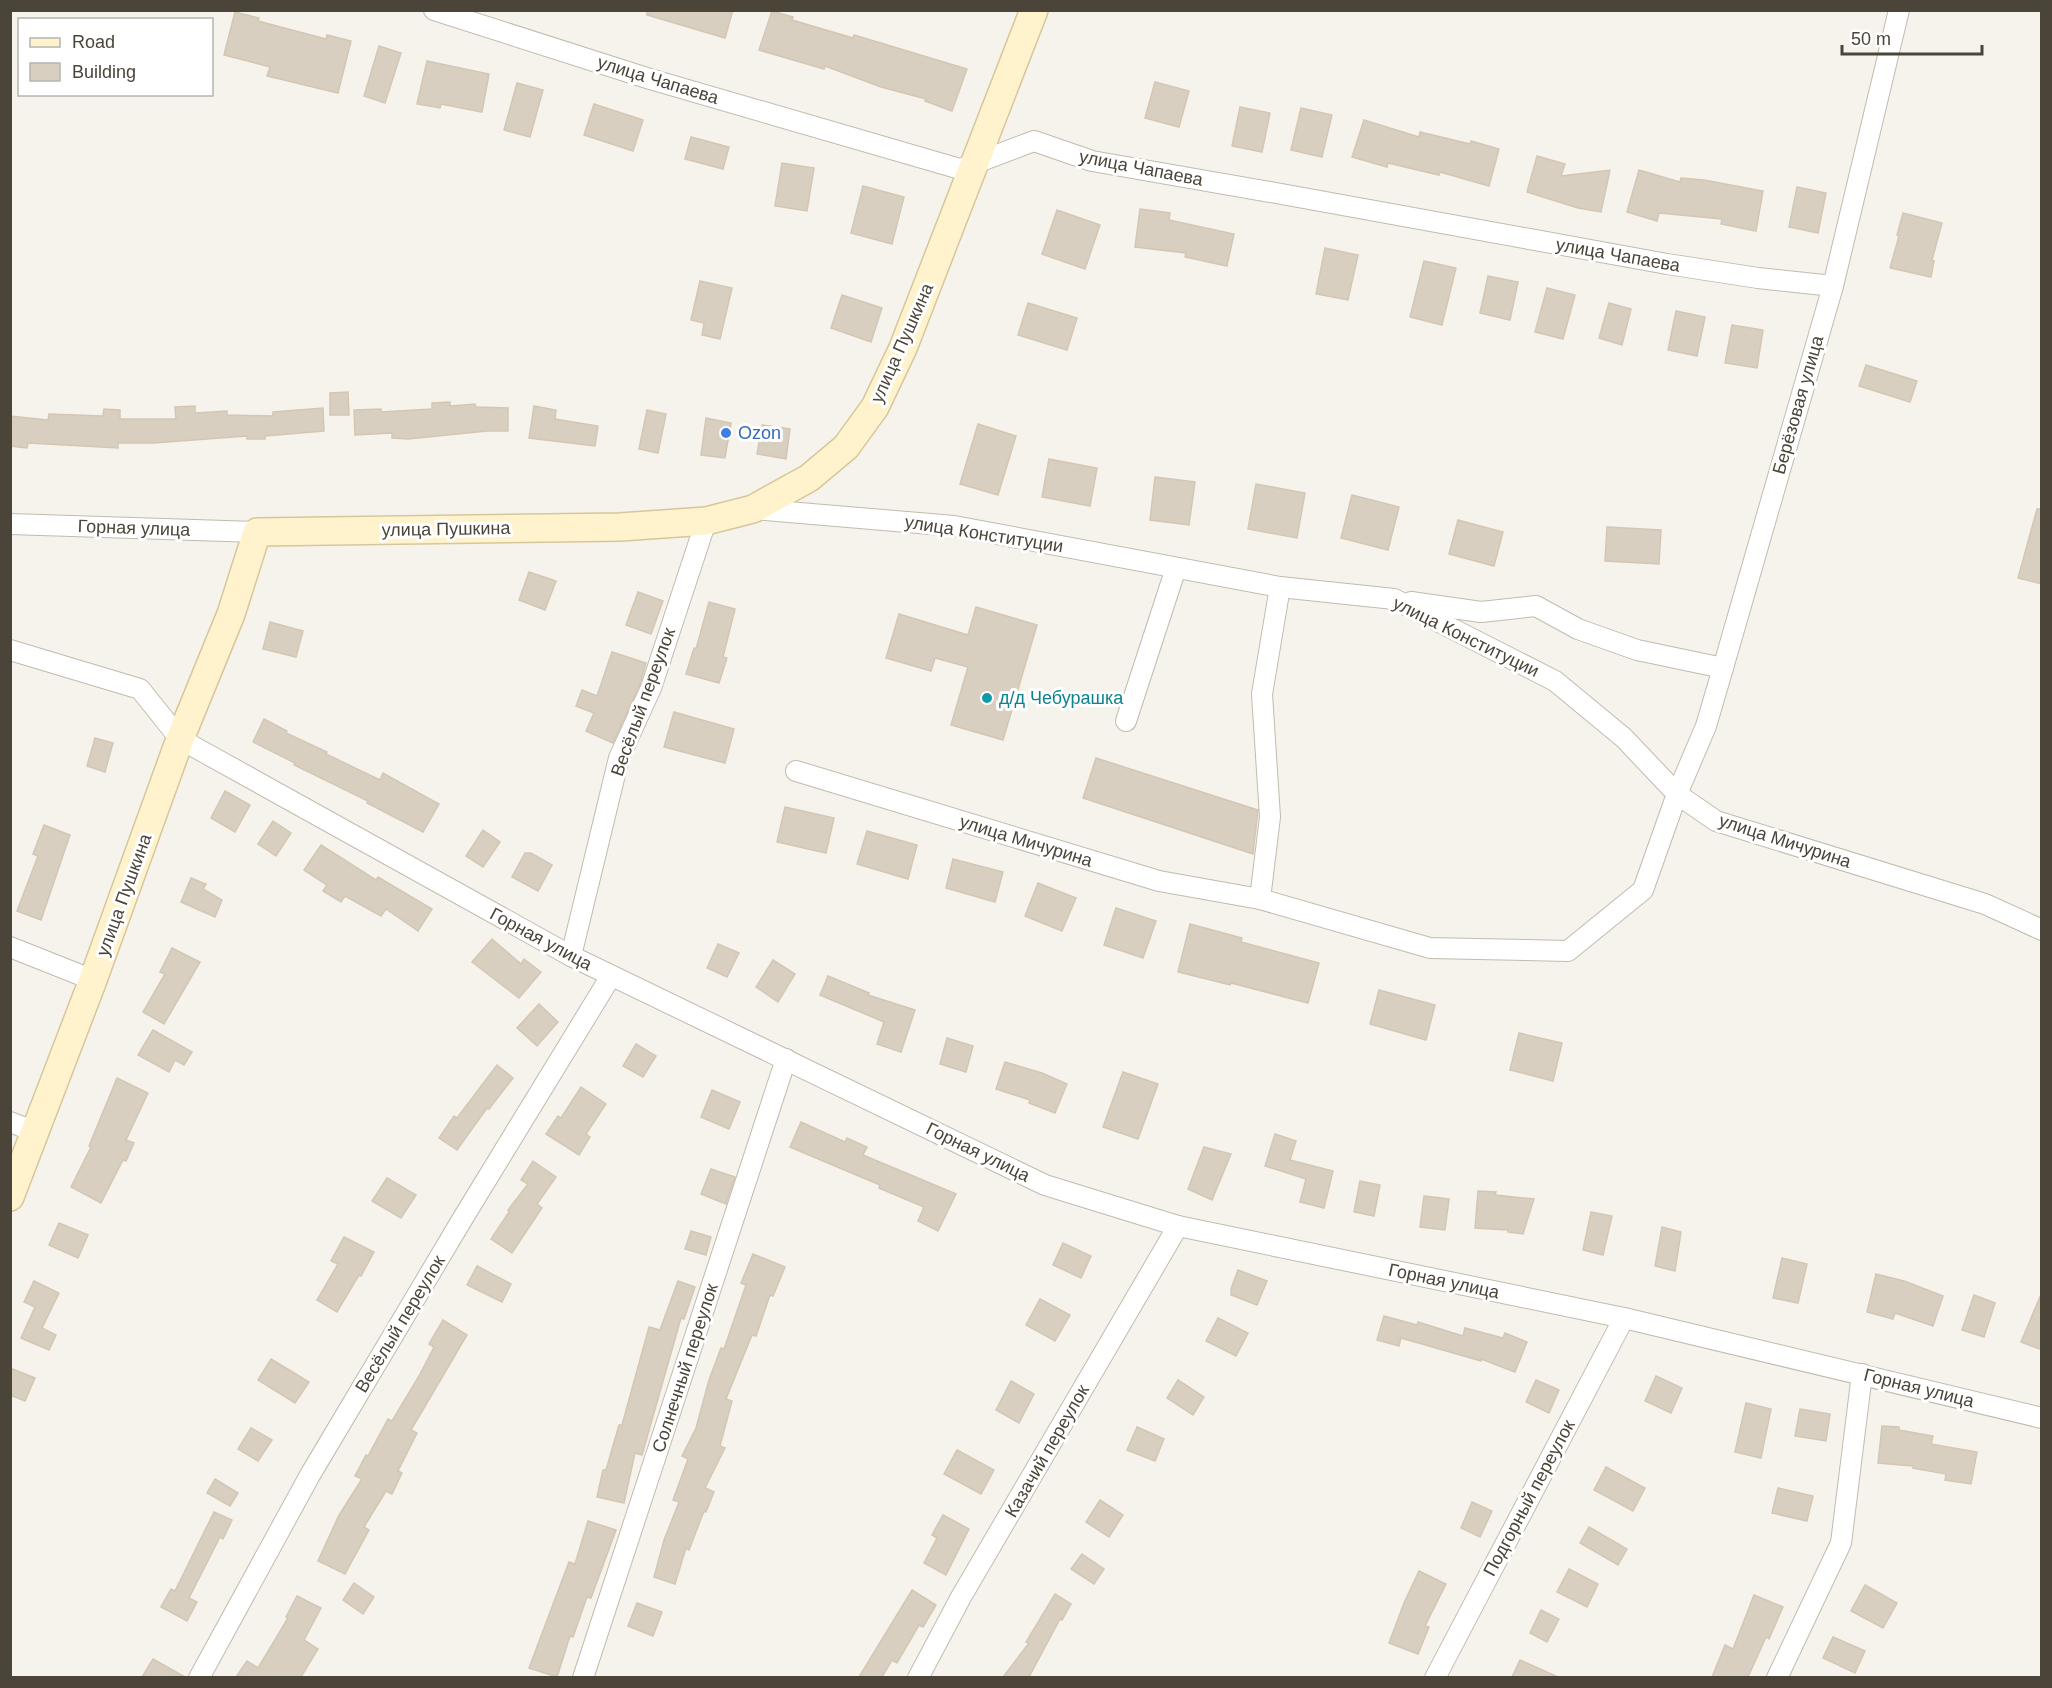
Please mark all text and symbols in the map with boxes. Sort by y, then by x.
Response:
legend [18,18,213,96]
scale bar [1842,18,1982,56]
text: 50 m [1851,29,1891,49]
text: Road [72,32,115,52]
street label: улица Чапаева [595,52,722,108]
text: Building [72,62,136,82]
street label: улица Чапаева [1077,146,1206,190]
street label: улица Чапаева [1554,234,1683,276]
street label: улица Пушкина [867,279,938,406]
street label: Берёзовая улица [1769,332,1828,477]
place label: Ozon [738,423,781,443]
marker: Ozon [719,426,733,440]
street label: улица Конституции [903,512,1065,556]
street label: Горная улица [77,516,192,540]
street label: улица Пушкина [381,518,512,540]
street label: улица Конституции [1390,593,1542,681]
street label: Весёлый переулок [607,625,679,779]
place label: д/д Чебурашка [999,688,1124,708]
marker: д/д Чебурашка [980,691,994,705]
street label: улица Мичурина [1716,810,1855,872]
street label: улица Мичурина [957,811,1096,871]
street label: улица Пушкина [93,830,156,959]
street label: Горная улица [487,904,596,975]
street label: Горная улица [923,1118,1034,1186]
street label: Весёлый переулок [351,1252,449,1396]
street label: Горная улица [1387,1259,1502,1303]
street label: Солнечный переулок [648,1281,722,1455]
street label: Горная улица [1862,1365,1977,1412]
street label: Казачий переулок [1001,1381,1093,1521]
street label: Подгорный переулок [1479,1416,1579,1579]

